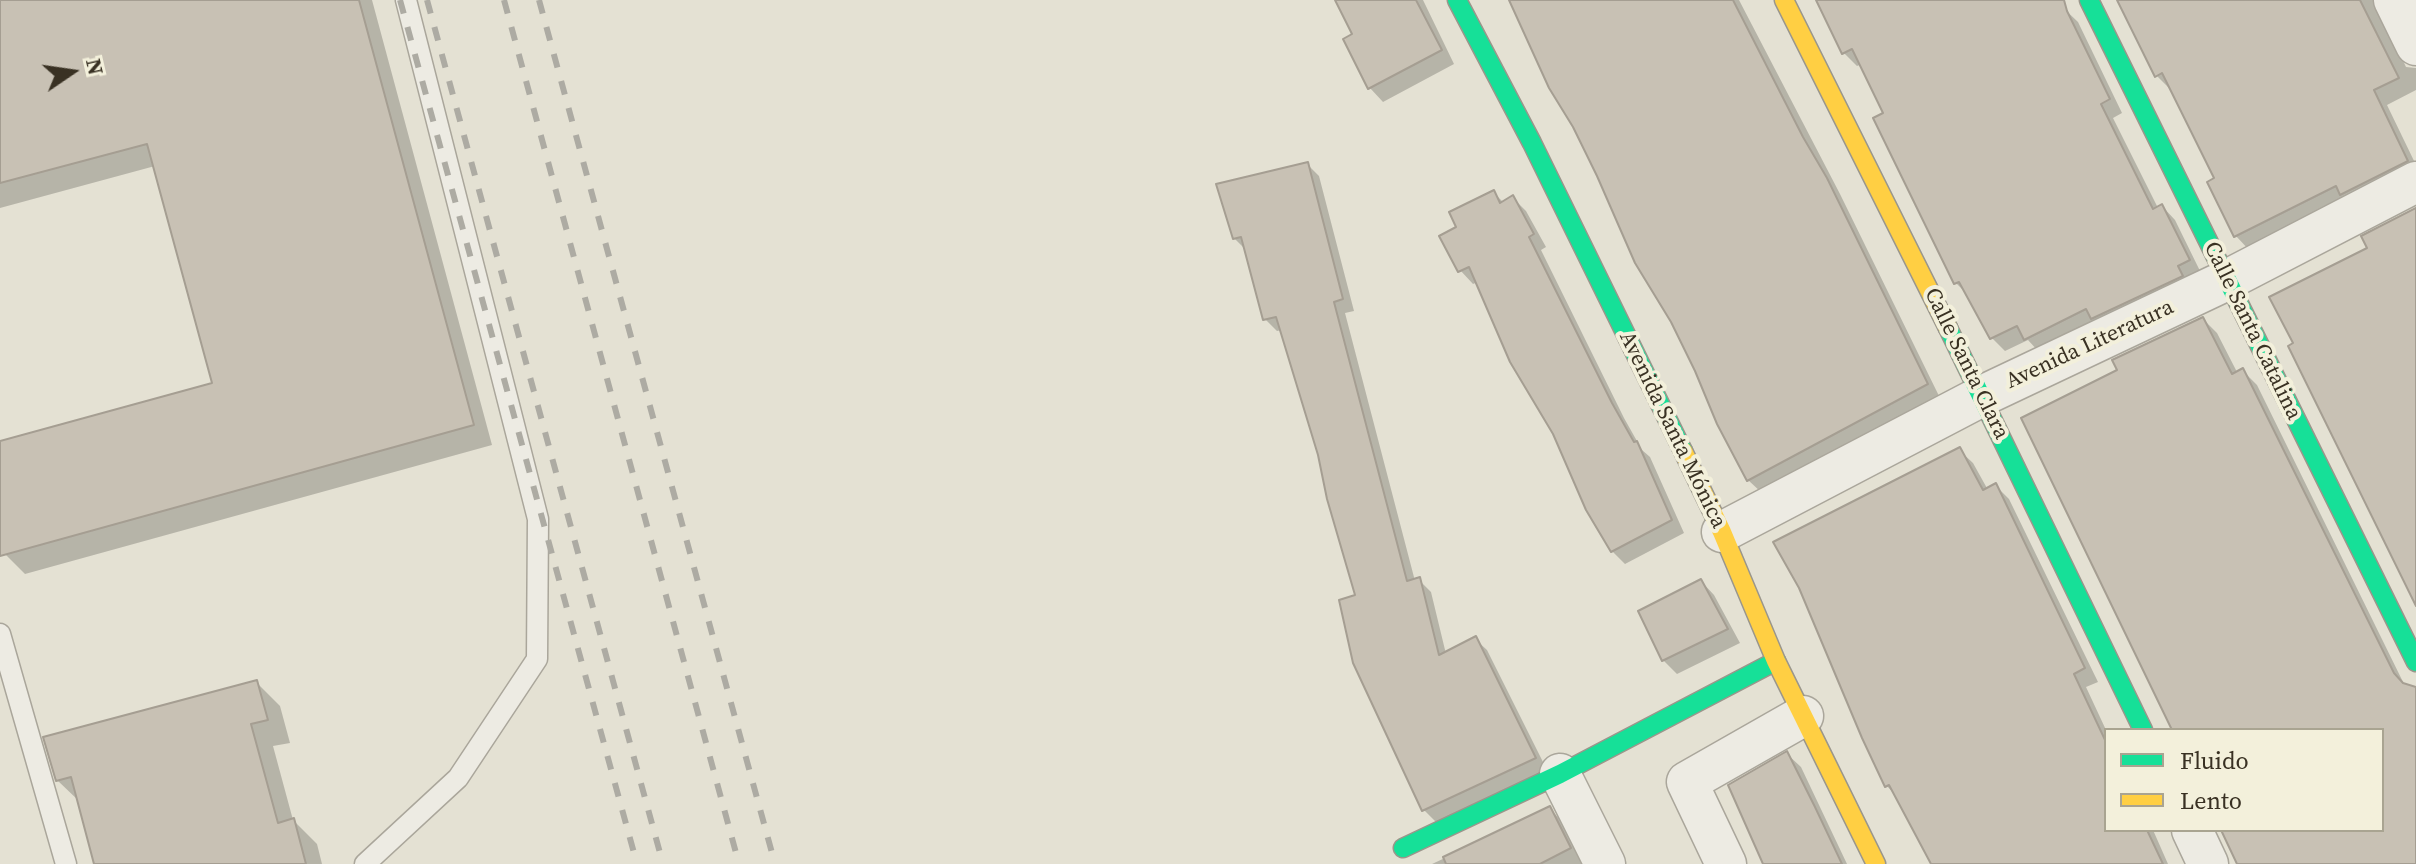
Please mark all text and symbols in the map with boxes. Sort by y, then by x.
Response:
north arrow [32,32,112,112]
text: N [79,55,112,78]
street label: Calle Santa Catalina [2197,238,2307,424]
street label: Calle Santa Clara [1918,284,2014,444]
street label: Avenida Literatura [2002,295,2178,395]
street label: Avenida Santa Mónica [1613,327,1731,533]
legend [2104,728,2384,832]
text: Fluido [2180,744,2249,777]
text: Lento [2180,784,2242,817]

